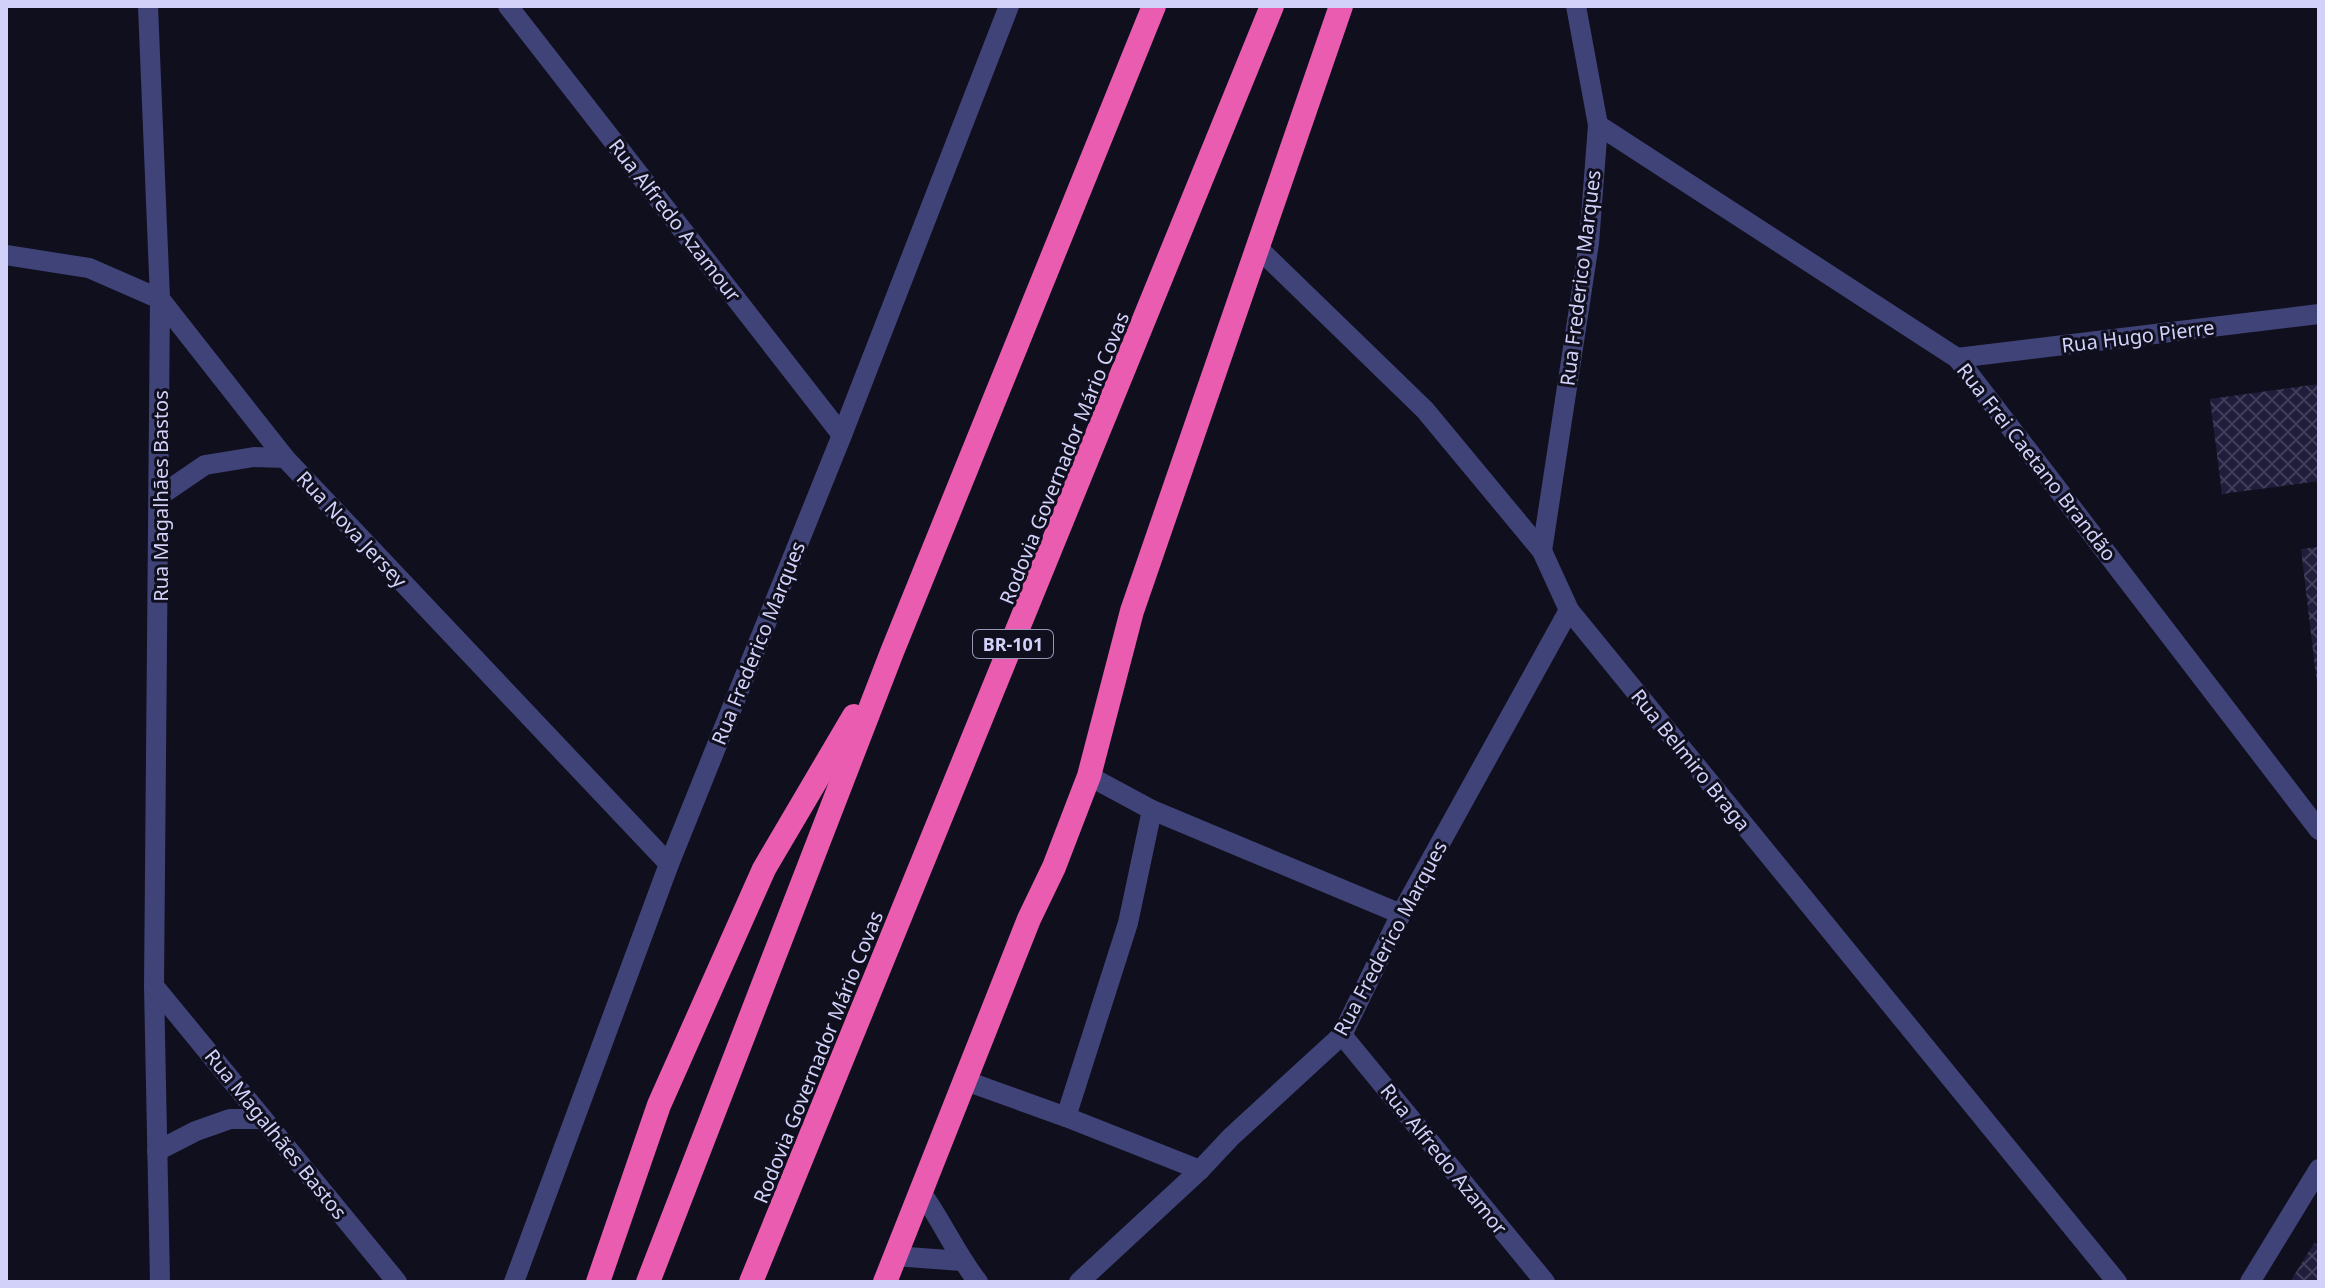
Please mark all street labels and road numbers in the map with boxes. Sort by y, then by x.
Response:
street label: Rua Alfredo Azamour [603,133,747,307]
street label: Rua Frederico Marques [1553,168,1607,388]
street label: Rodovia Governador Mário Covas [993,308,1135,608]
street label: Rua Hugo Pierre [2060,313,2216,359]
street label: Rua Frei Caetano Brandão [1951,357,2123,567]
street label: Rua Magalhães Bastos [147,390,174,602]
street label: Rua Nova Jersey [291,465,414,594]
street label: Rua Frederico Marques [705,537,811,749]
road number: BR-101 [973,630,1053,658]
street label: Rua Belmiro Braga [1625,683,1757,837]
street label: Rua Frederico Marques [1327,836,1453,1040]
street label: Rodovia Governador Mário Covas [747,907,889,1207]
street label: Rua Magalhães Bastos [199,1043,353,1225]
street label: Rua Alfredo Azamor [1375,1078,1513,1240]

